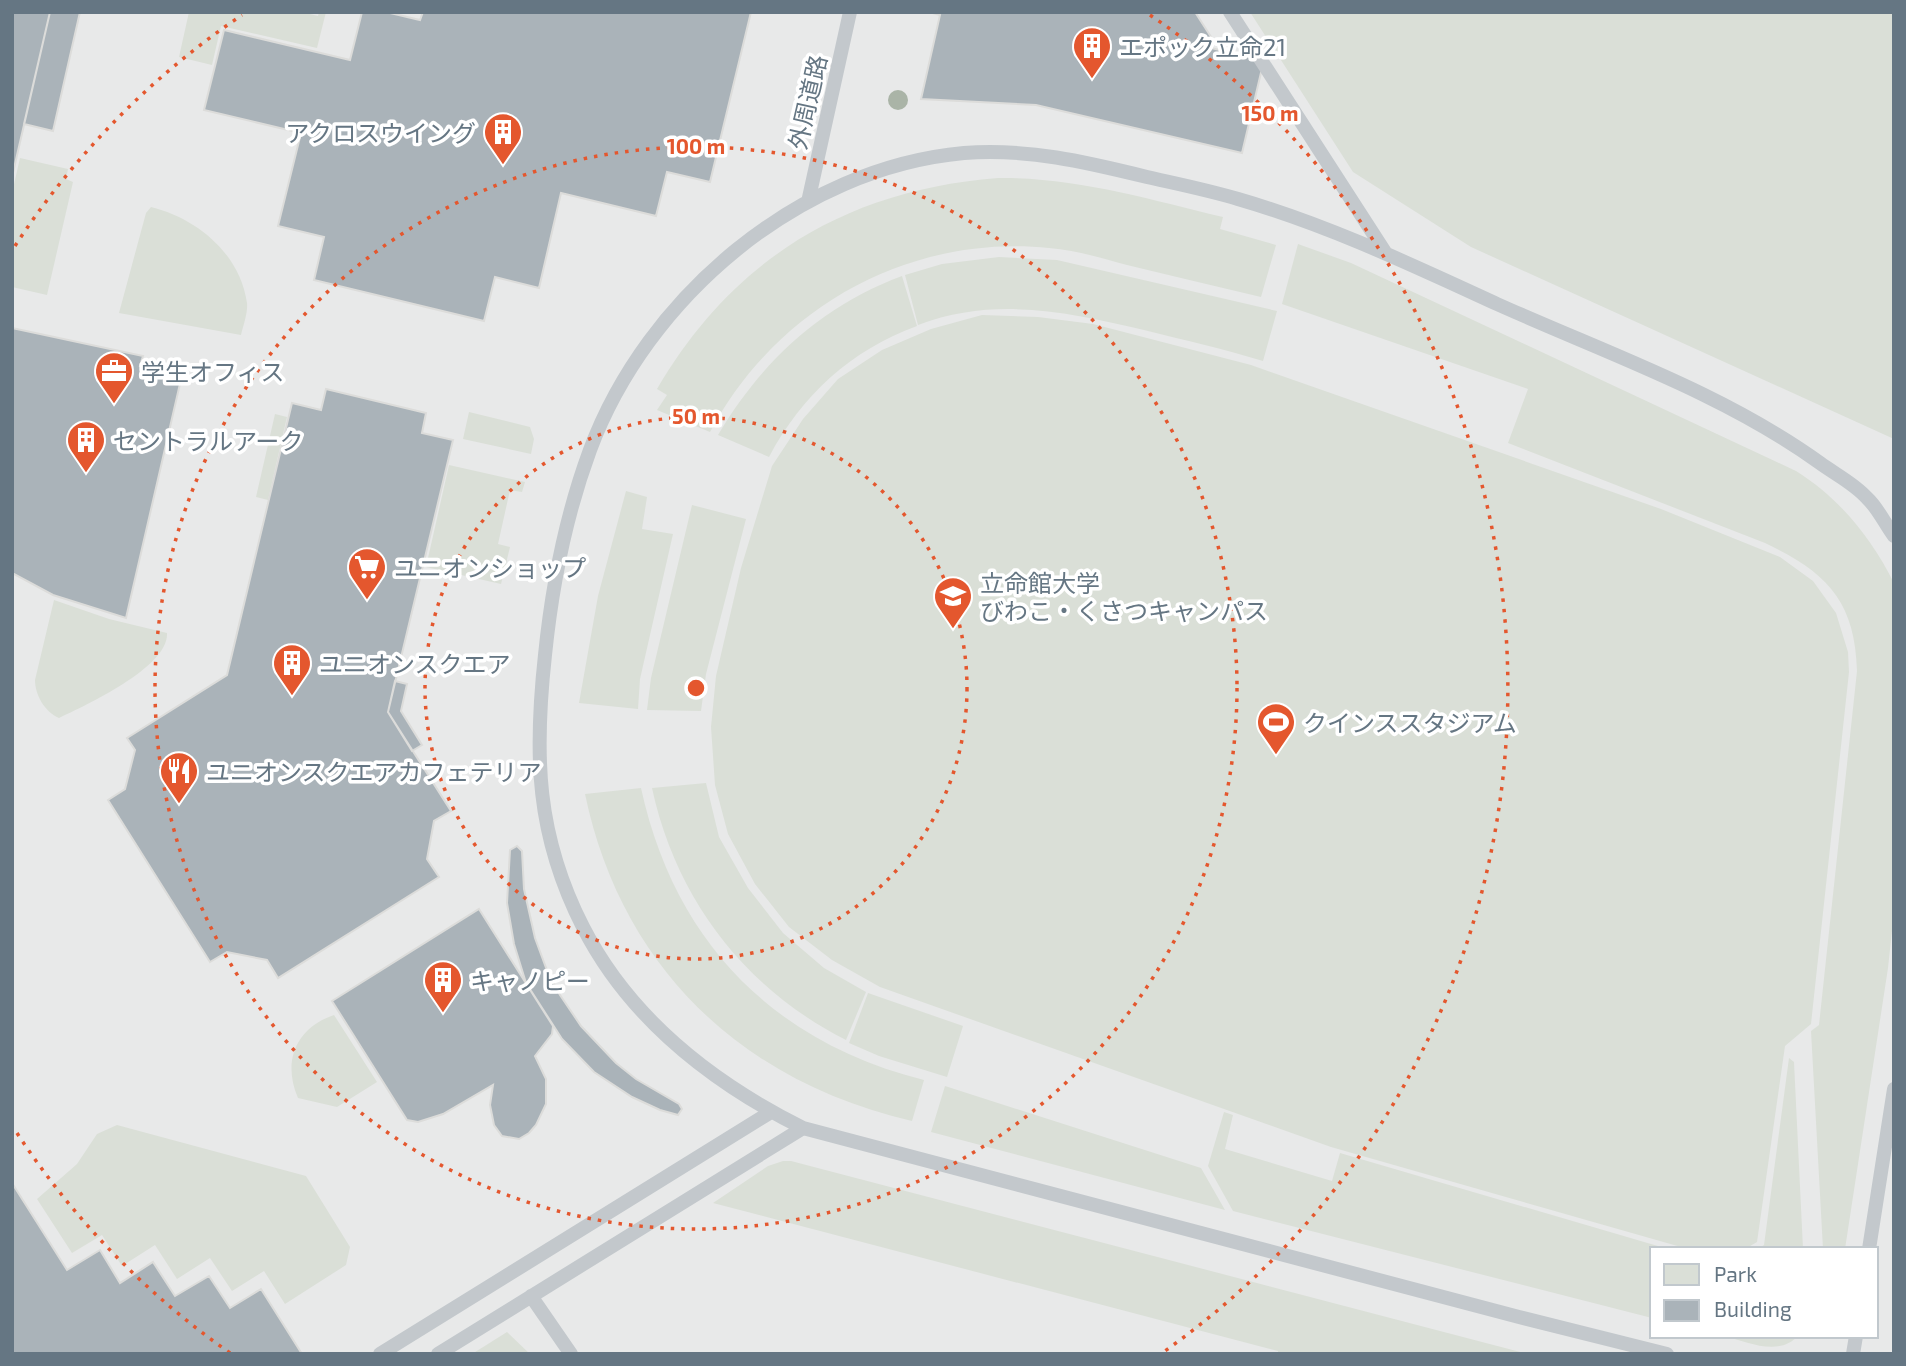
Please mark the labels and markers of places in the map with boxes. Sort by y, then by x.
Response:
building icon: エポック立命21 [1071,25,1113,80]
place label: エポック立命21 [1119,32,1286,61]
building icon: アクロスウイング [482,111,524,166]
place label: アクロスウイング [285,118,476,147]
office icon: 学生オフィス [93,350,135,405]
place label: 学生オフィス [141,357,285,386]
building icon: セントラルアーク [65,419,107,474]
place label: セントラルアーク [113,426,304,455]
supermarket icon: ユニオンショップ [346,546,388,601]
place label: ユニオンショップ [394,553,586,582]
place label: 立命館大学 びわこ・くさつキャンパス [980,568,1268,625]
school or university icon: 立命館大学 びわこ・くさつキャンパス [932,575,974,630]
building icon: ユニオンスクエア [271,642,313,697]
place label: ユニオンスクエア [319,649,511,678]
centre of rings [684,676,708,700]
sports icon: クインススタジアム [1255,701,1297,756]
place label: クインススタジアム [1303,708,1517,737]
restaurant icon: ユニオンスクエアカフェテリア [158,750,200,805]
place label: ユニオンスクエアカフェテリア [206,757,542,786]
building icon: キャノピー [422,959,464,1014]
place label: キャノピー [470,966,590,995]

